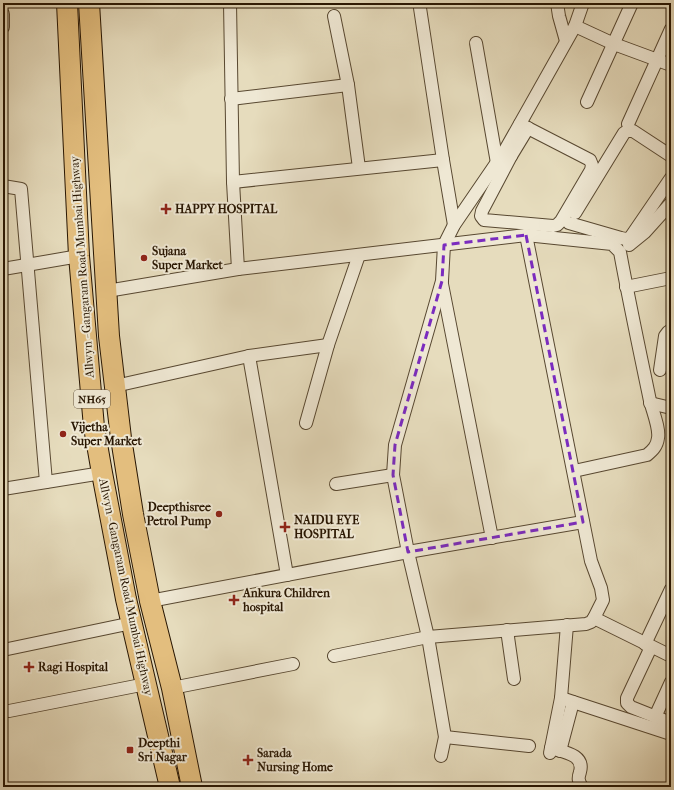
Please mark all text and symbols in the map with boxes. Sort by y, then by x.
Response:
street label: Allwyn - Gangaram Road Mumbai Highway [67,155,97,379]
place label: HAPPY HOSPITAL [175,202,278,216]
marker: HAPPY HOSPITAL [160,203,172,215]
place label: Sujana Super Market [152,244,224,273]
marker: Sujana Super Market [139,253,149,263]
road number: NH65 [74,390,110,408]
place label: Vijetha Super Market [70,420,143,449]
marker: Vijetha Super Market [58,429,68,439]
street label: Allwyn - Gangaram Road Mumbai Highway [96,476,156,698]
place label: Deepthisree Petrol Pump [146,500,211,529]
marker: Deepthisree Petrol Pump [214,509,224,519]
place label: NAIDU EYE HOSPITAL [294,513,360,541]
marker: NAIDU EYE HOSPITAL [279,521,291,533]
place label: Ankura Children hospital [242,586,331,615]
marker: Ankura Children hospital [228,594,240,606]
place label: Ragi Hospital [38,660,109,675]
marker: Ragi Hospital [23,661,35,673]
place label: Deepthi Sri Nagar [138,736,188,765]
marker: Deepthi Sri Nagar [125,745,135,755]
place label: Sarada Nursing Home [257,746,333,775]
marker: Sarada Nursing Home [242,754,254,766]

